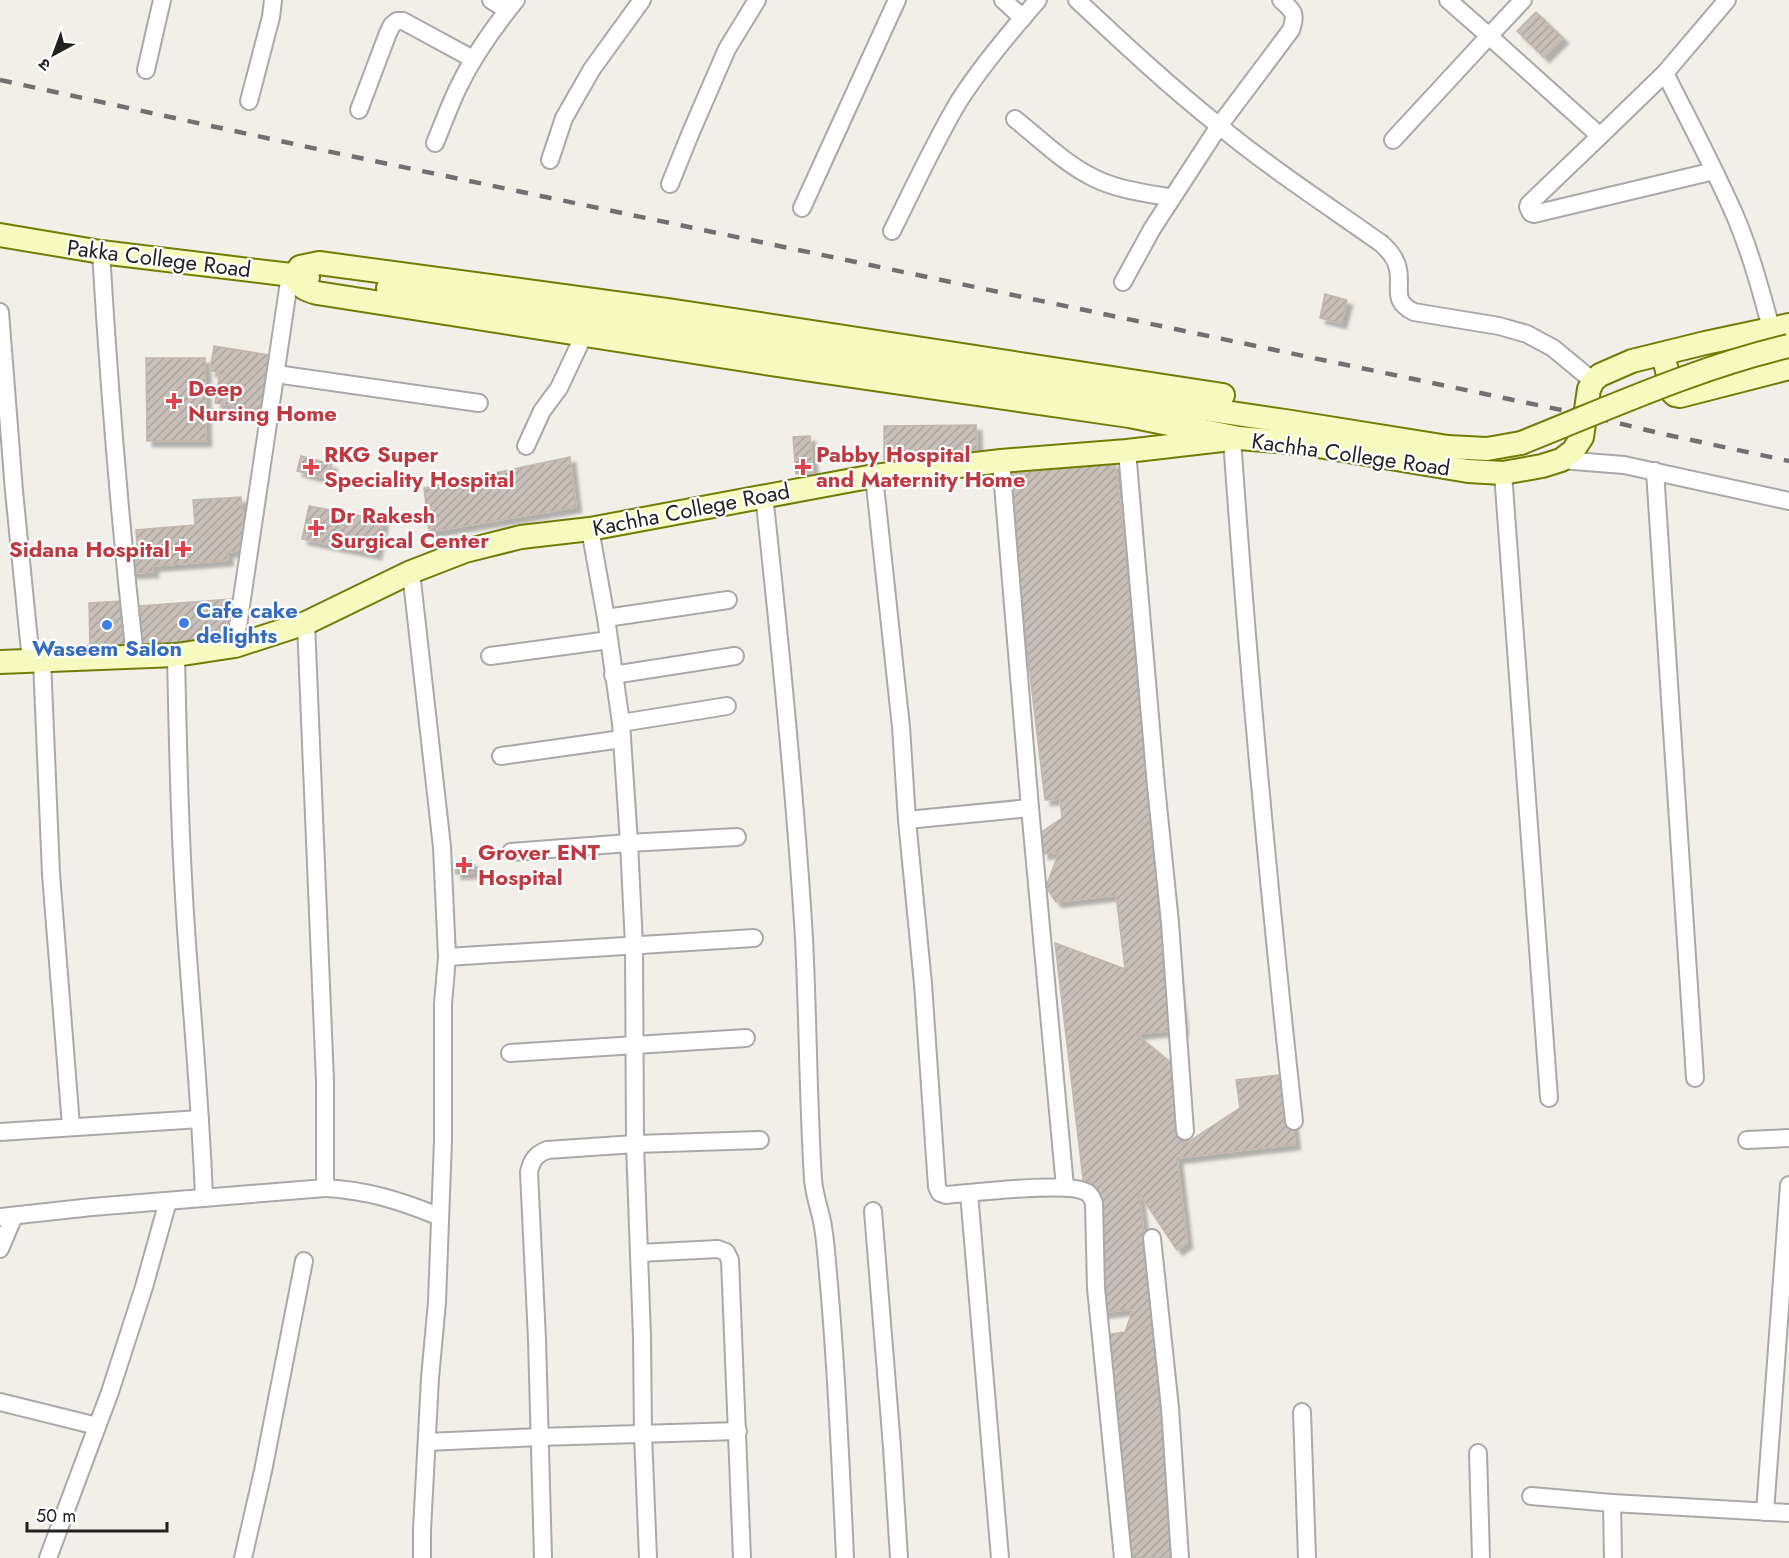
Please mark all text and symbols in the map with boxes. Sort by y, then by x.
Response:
north arrow [24,24,84,84]
text: उ [33,53,56,77]
street label: Pakka College Road [65,231,253,285]
place label: Deep Nursing Home [188,372,337,429]
marker: Deep Nursing Home [165,392,183,410]
street label: Kachha College Road [1250,424,1452,484]
place label: RKG Super Speciality Hospital [324,438,515,495]
place label: Pabby Hospital and Maternity Home [816,438,1026,495]
marker: RKG Super Speciality Hospital [302,458,320,476]
marker: Pabby Hospital and Maternity Home [794,458,812,476]
street label: Kachha College Road [590,474,792,544]
place label: Dr Rakesh Surgical Center [330,499,489,556]
marker: Dr Rakesh Surgical Center [307,519,325,537]
place label: Sidana Hospital [9,533,170,565]
marker: Sidana Hospital [174,540,192,558]
place label: Cafe cake delights [196,594,298,651]
marker: Cafe cake delights [177,616,191,630]
marker: Waseem Salon [100,618,114,632]
place label: Waseem Salon [32,632,182,664]
place label: Grover ENT Hospital [478,836,601,893]
marker: Grover ENT Hospital [455,856,473,874]
scale bar [27,1495,166,1533]
text: 50 m [36,1503,76,1529]

